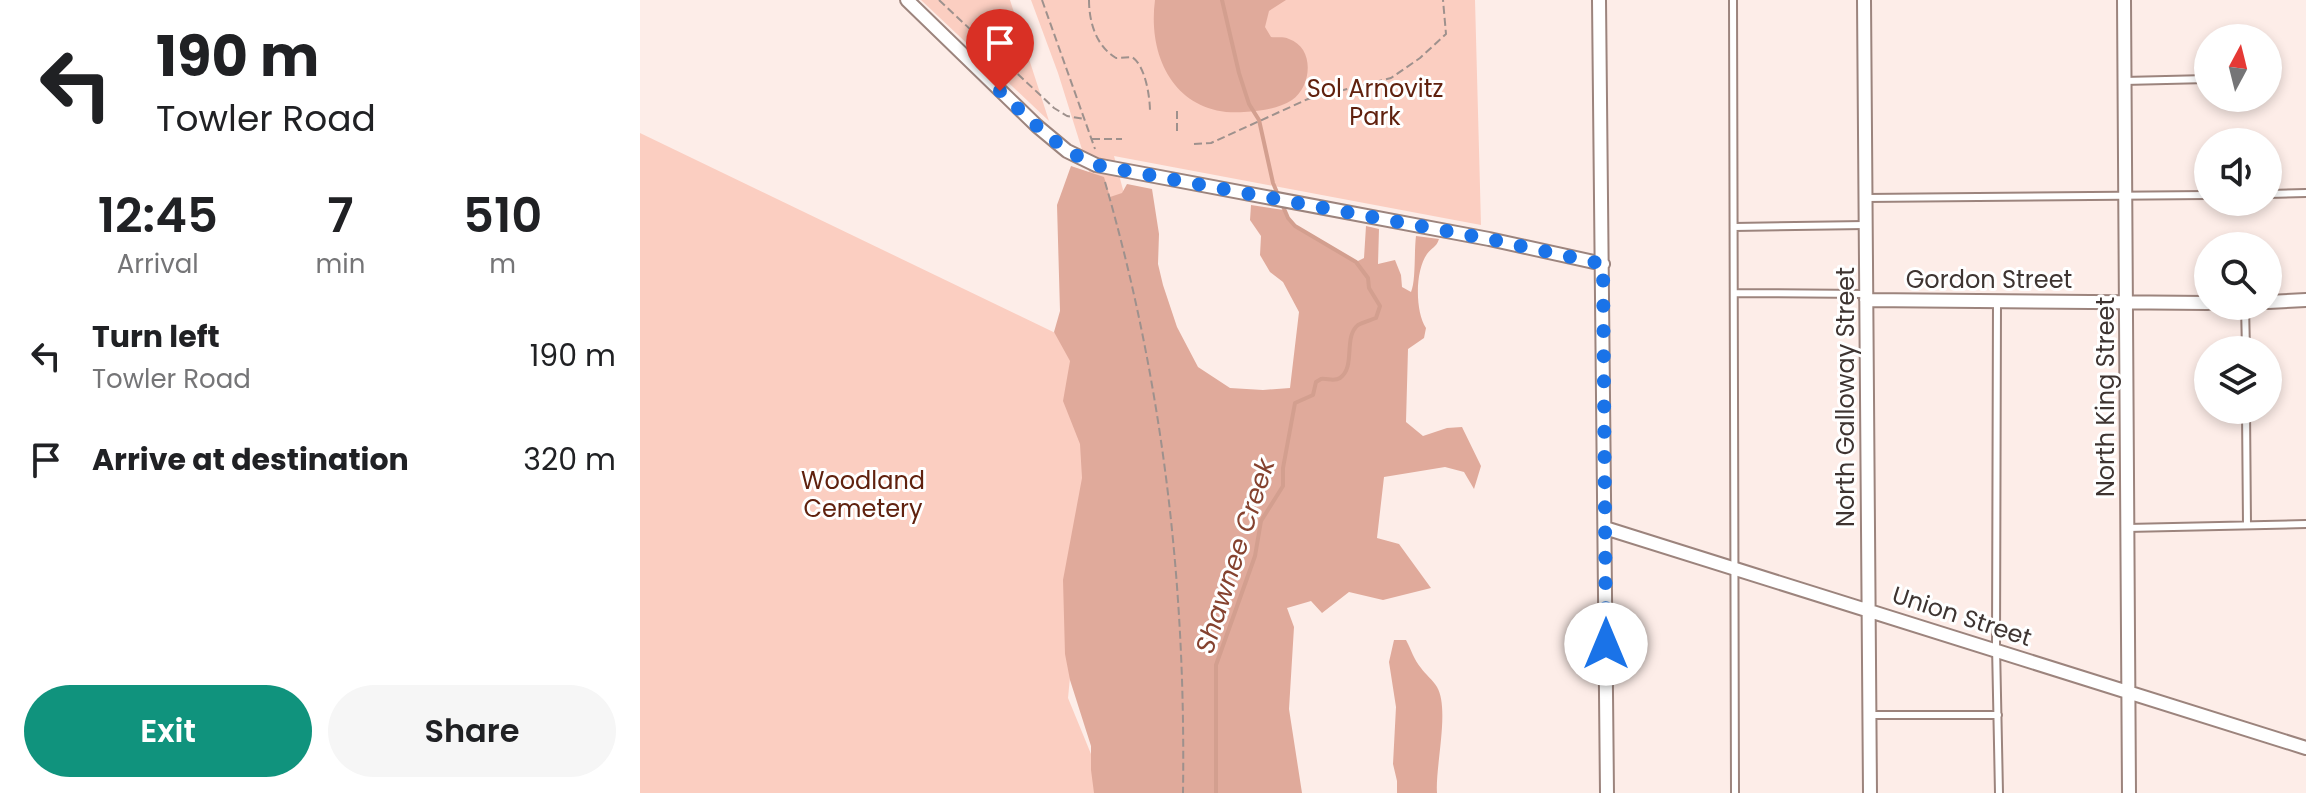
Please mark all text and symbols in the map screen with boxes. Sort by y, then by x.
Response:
pin [966,9,1034,91]
text: 190 m [156,17,319,96]
icon: arrive [978,21,1022,65]
north arrow [2194,24,2282,112]
map controls [2194,24,2282,424]
icon: left [24,32,128,136]
park label: Sol Arnovitz Park [1307,72,1443,133]
text: Towler Road [156,93,376,144]
button: sound [2194,128,2282,216]
text: 12:45 [98,182,218,249]
text: 7 [327,182,354,249]
text: 510 [463,182,542,249]
button: search [2194,232,2282,320]
text: Arrival [117,246,199,282]
text: min [316,246,365,282]
text: m [489,246,516,282]
street label: Gordon Street [1906,263,2072,296]
street label: North Galloway Street [1829,267,1862,527]
street label: North King Street [2089,297,2122,497]
text: Turn left [92,315,220,358]
icon: left [24,334,68,378]
text: 190 m [530,334,616,377]
button: layers [2194,336,2282,424]
text: Towler Road [92,361,251,397]
icon: arrive [24,438,68,482]
text: Arrive at destination [92,438,409,481]
text: 320 m [523,438,616,481]
water label: Shawnee Creek [1187,453,1284,658]
park label: Woodland Cemetery [801,464,925,525]
street label: Union Street [1888,578,2036,654]
position arrow [1564,602,1648,686]
button: Exit [24,685,312,777]
button: Share [328,685,616,777]

